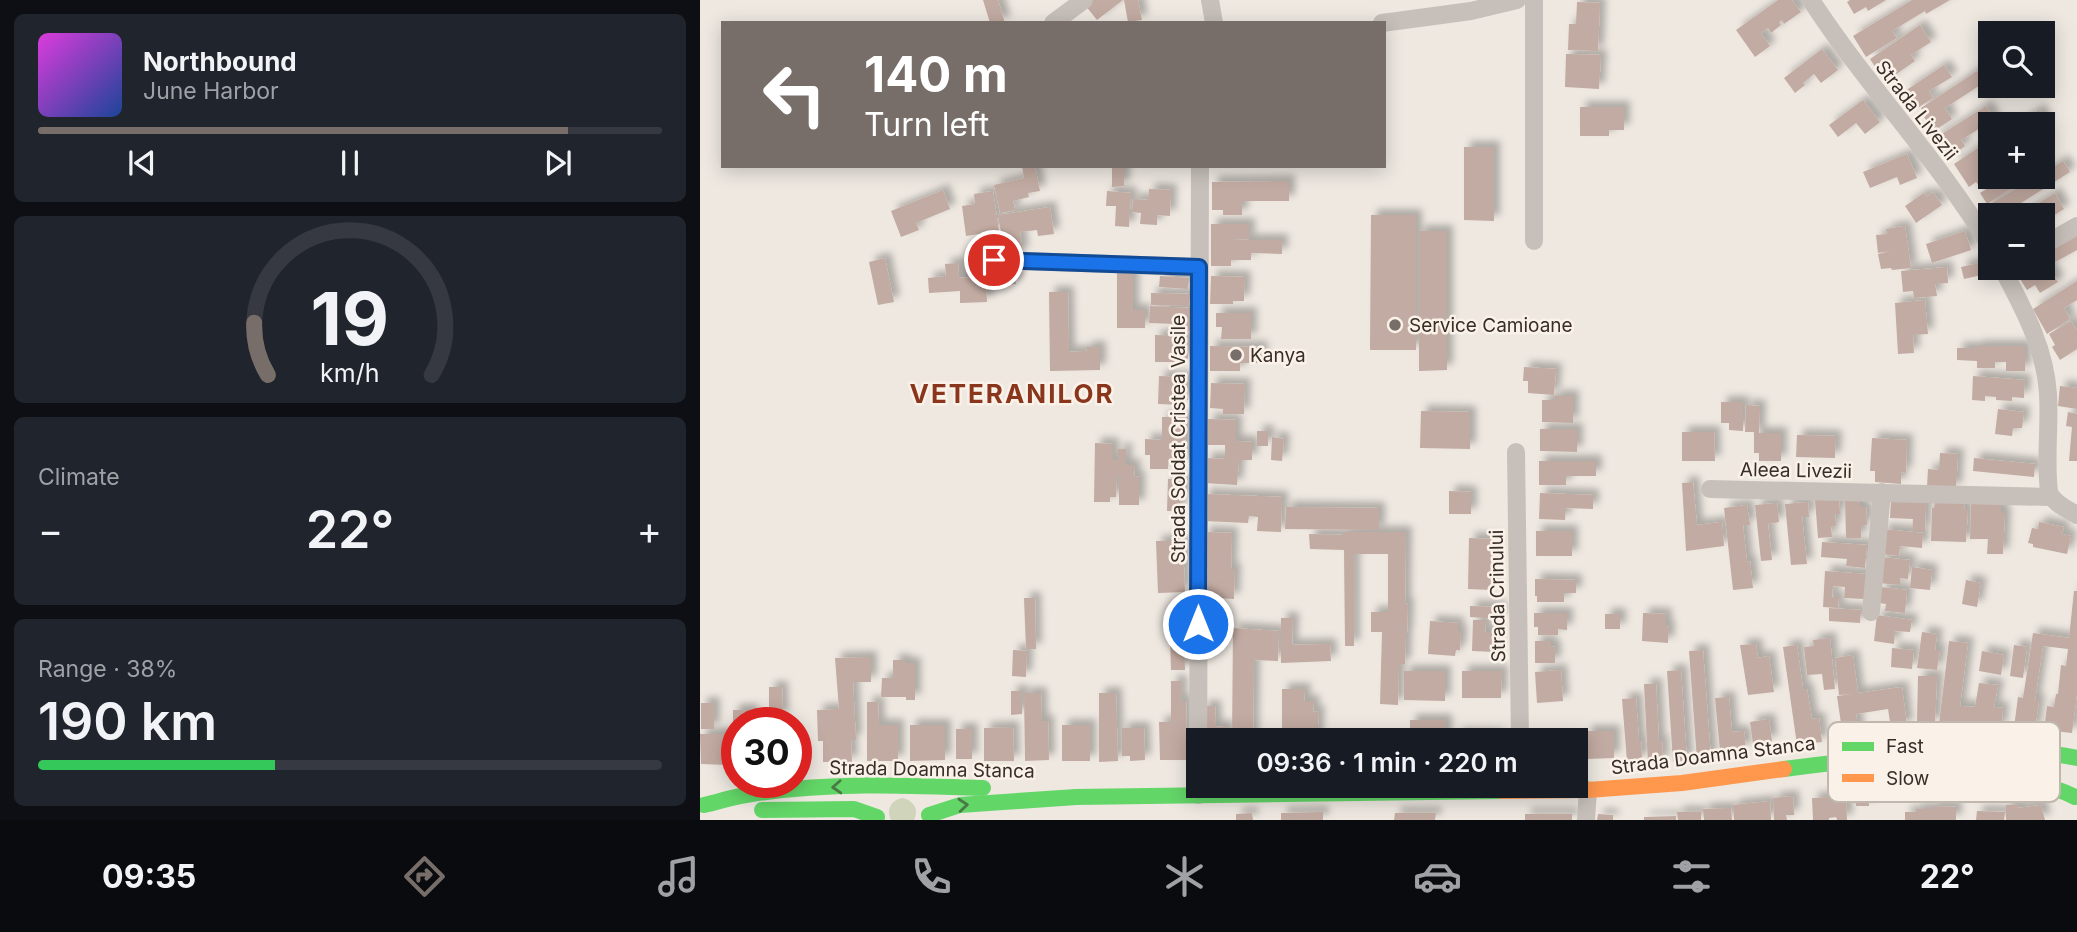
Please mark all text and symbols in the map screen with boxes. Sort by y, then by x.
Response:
map controls [1978,21,2055,280]
button: search [1978,21,2055,98]
text: 140 m [864,45,1008,104]
text: Northbound [143,46,297,77]
icon: left [749,49,840,140]
street label: Strada Livezii [1871,56,1963,165]
text: June Harbor [143,77,279,105]
text: Turn left [864,105,989,144]
button: + [1978,112,2055,189]
icon: previous [123,144,161,182]
icon: pause [331,144,369,182]
icon: next [539,144,577,182]
button: − [1978,203,2055,280]
pin [964,230,1024,290]
icon: arrive [975,241,1013,279]
text: 19 [311,275,389,364]
place label: Service Camioane [1409,314,1573,337]
street label: Strada Soldat Cristea Vasile [1167,315,1190,563]
marker: Service Camioane [1387,317,1403,333]
place label: Kanya [1250,344,1306,367]
marker: Kanya [1228,347,1244,363]
text: km/h [320,358,380,388]
district label: VETERANILOR [909,378,1115,409]
street label: Aleea Livezii [1740,458,1852,483]
text: Climate [38,463,120,491]
text: 22° [306,498,394,561]
text: − [38,507,63,553]
text: + [637,507,662,553]
street label: Strada Crinului [1485,529,1510,663]
position arrow [1161,587,1235,661]
text: Range · 38% [38,655,177,683]
text: 190 km [38,690,217,753]
speed limit sign: 30 [721,707,812,798]
legend [1828,722,2060,802]
street label: Strada Doamna Stanca [1610,732,1817,779]
text: Fast [1886,735,1924,758]
text: 09:36 · 1 min · 220 m [1256,747,1518,778]
street label: Strada Doamna Stanca [829,756,1035,783]
text: Slow [1886,767,1929,790]
one-way arrow [832,780,843,795]
one-way arrow [958,798,969,813]
icon: directions [400,852,449,901]
icon: music [654,852,703,901]
icon: phone [907,852,956,901]
icon: climate [1160,852,1209,901]
icon: car [1413,852,1462,901]
icon: filters [1667,852,1716,901]
text: 09:35 [102,857,196,896]
text: 22° [1920,857,1975,896]

